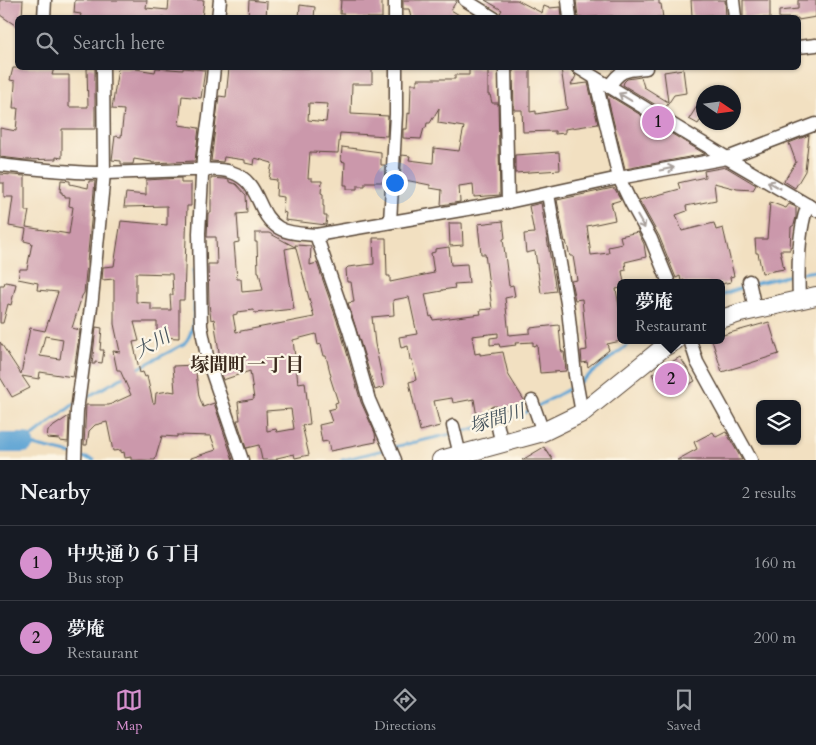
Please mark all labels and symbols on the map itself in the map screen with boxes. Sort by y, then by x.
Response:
north arrow [696,85,741,130]
one-way arrow [619,91,633,101]
pin: 1 [642,103,674,141]
one-way arrow [659,164,675,174]
your location [382,170,408,196]
one-way arrow [766,180,781,190]
one-way arrow [637,214,647,228]
water label: 大川 [129,322,177,365]
district label: 塚間町一丁目 [190,352,304,378]
pin: 2 [655,360,687,398]
water label: 塚間川 [466,398,530,440]

